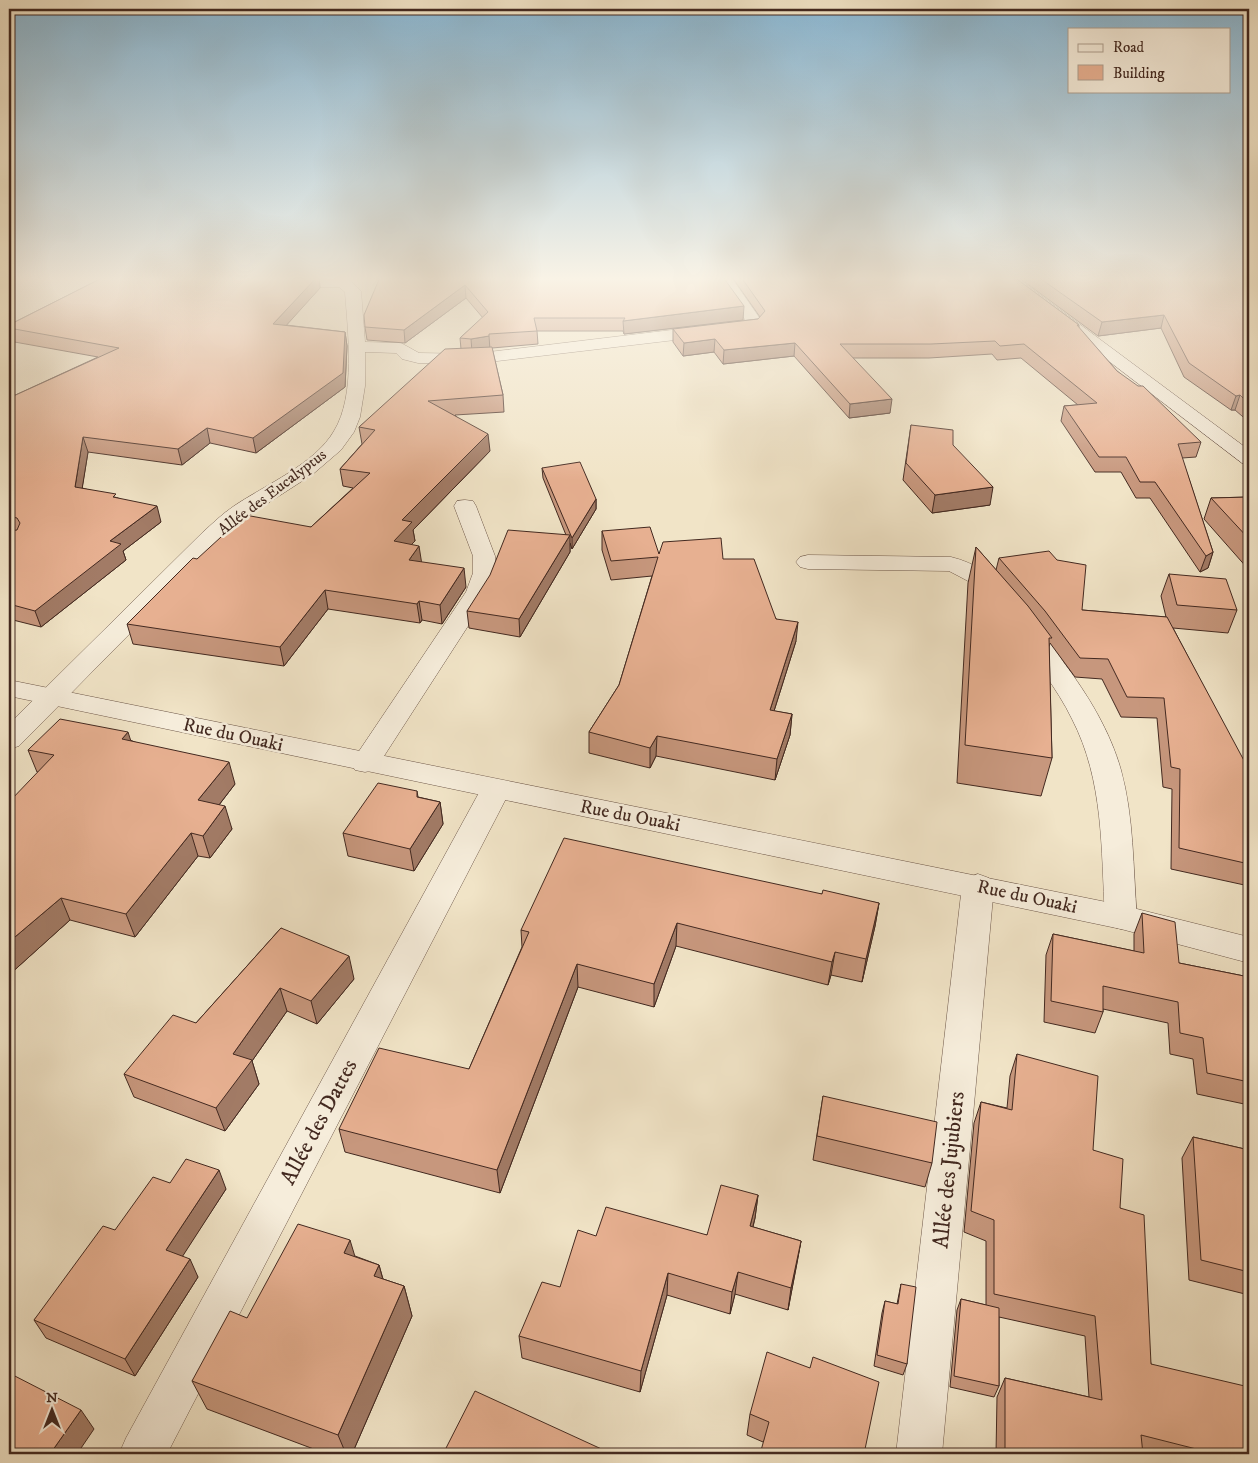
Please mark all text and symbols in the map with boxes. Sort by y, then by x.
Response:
legend [1068,28,1230,92]
text: Road [1113,38,1145,57]
text: Building [1113,64,1165,83]
street label: Allée des Eucalyptus [214,445,330,539]
street label: Rue du Ouaki [181,713,285,757]
street label: Rue du Ouaki [578,795,682,837]
street label: Rue du Ouaki [975,875,1079,919]
street label: Allée des Dattes [275,1055,363,1189]
street label: Allée des Jujubiers [927,1090,971,1250]
north arrow [28,1386,78,1436]
text: N [46,1389,58,1407]

